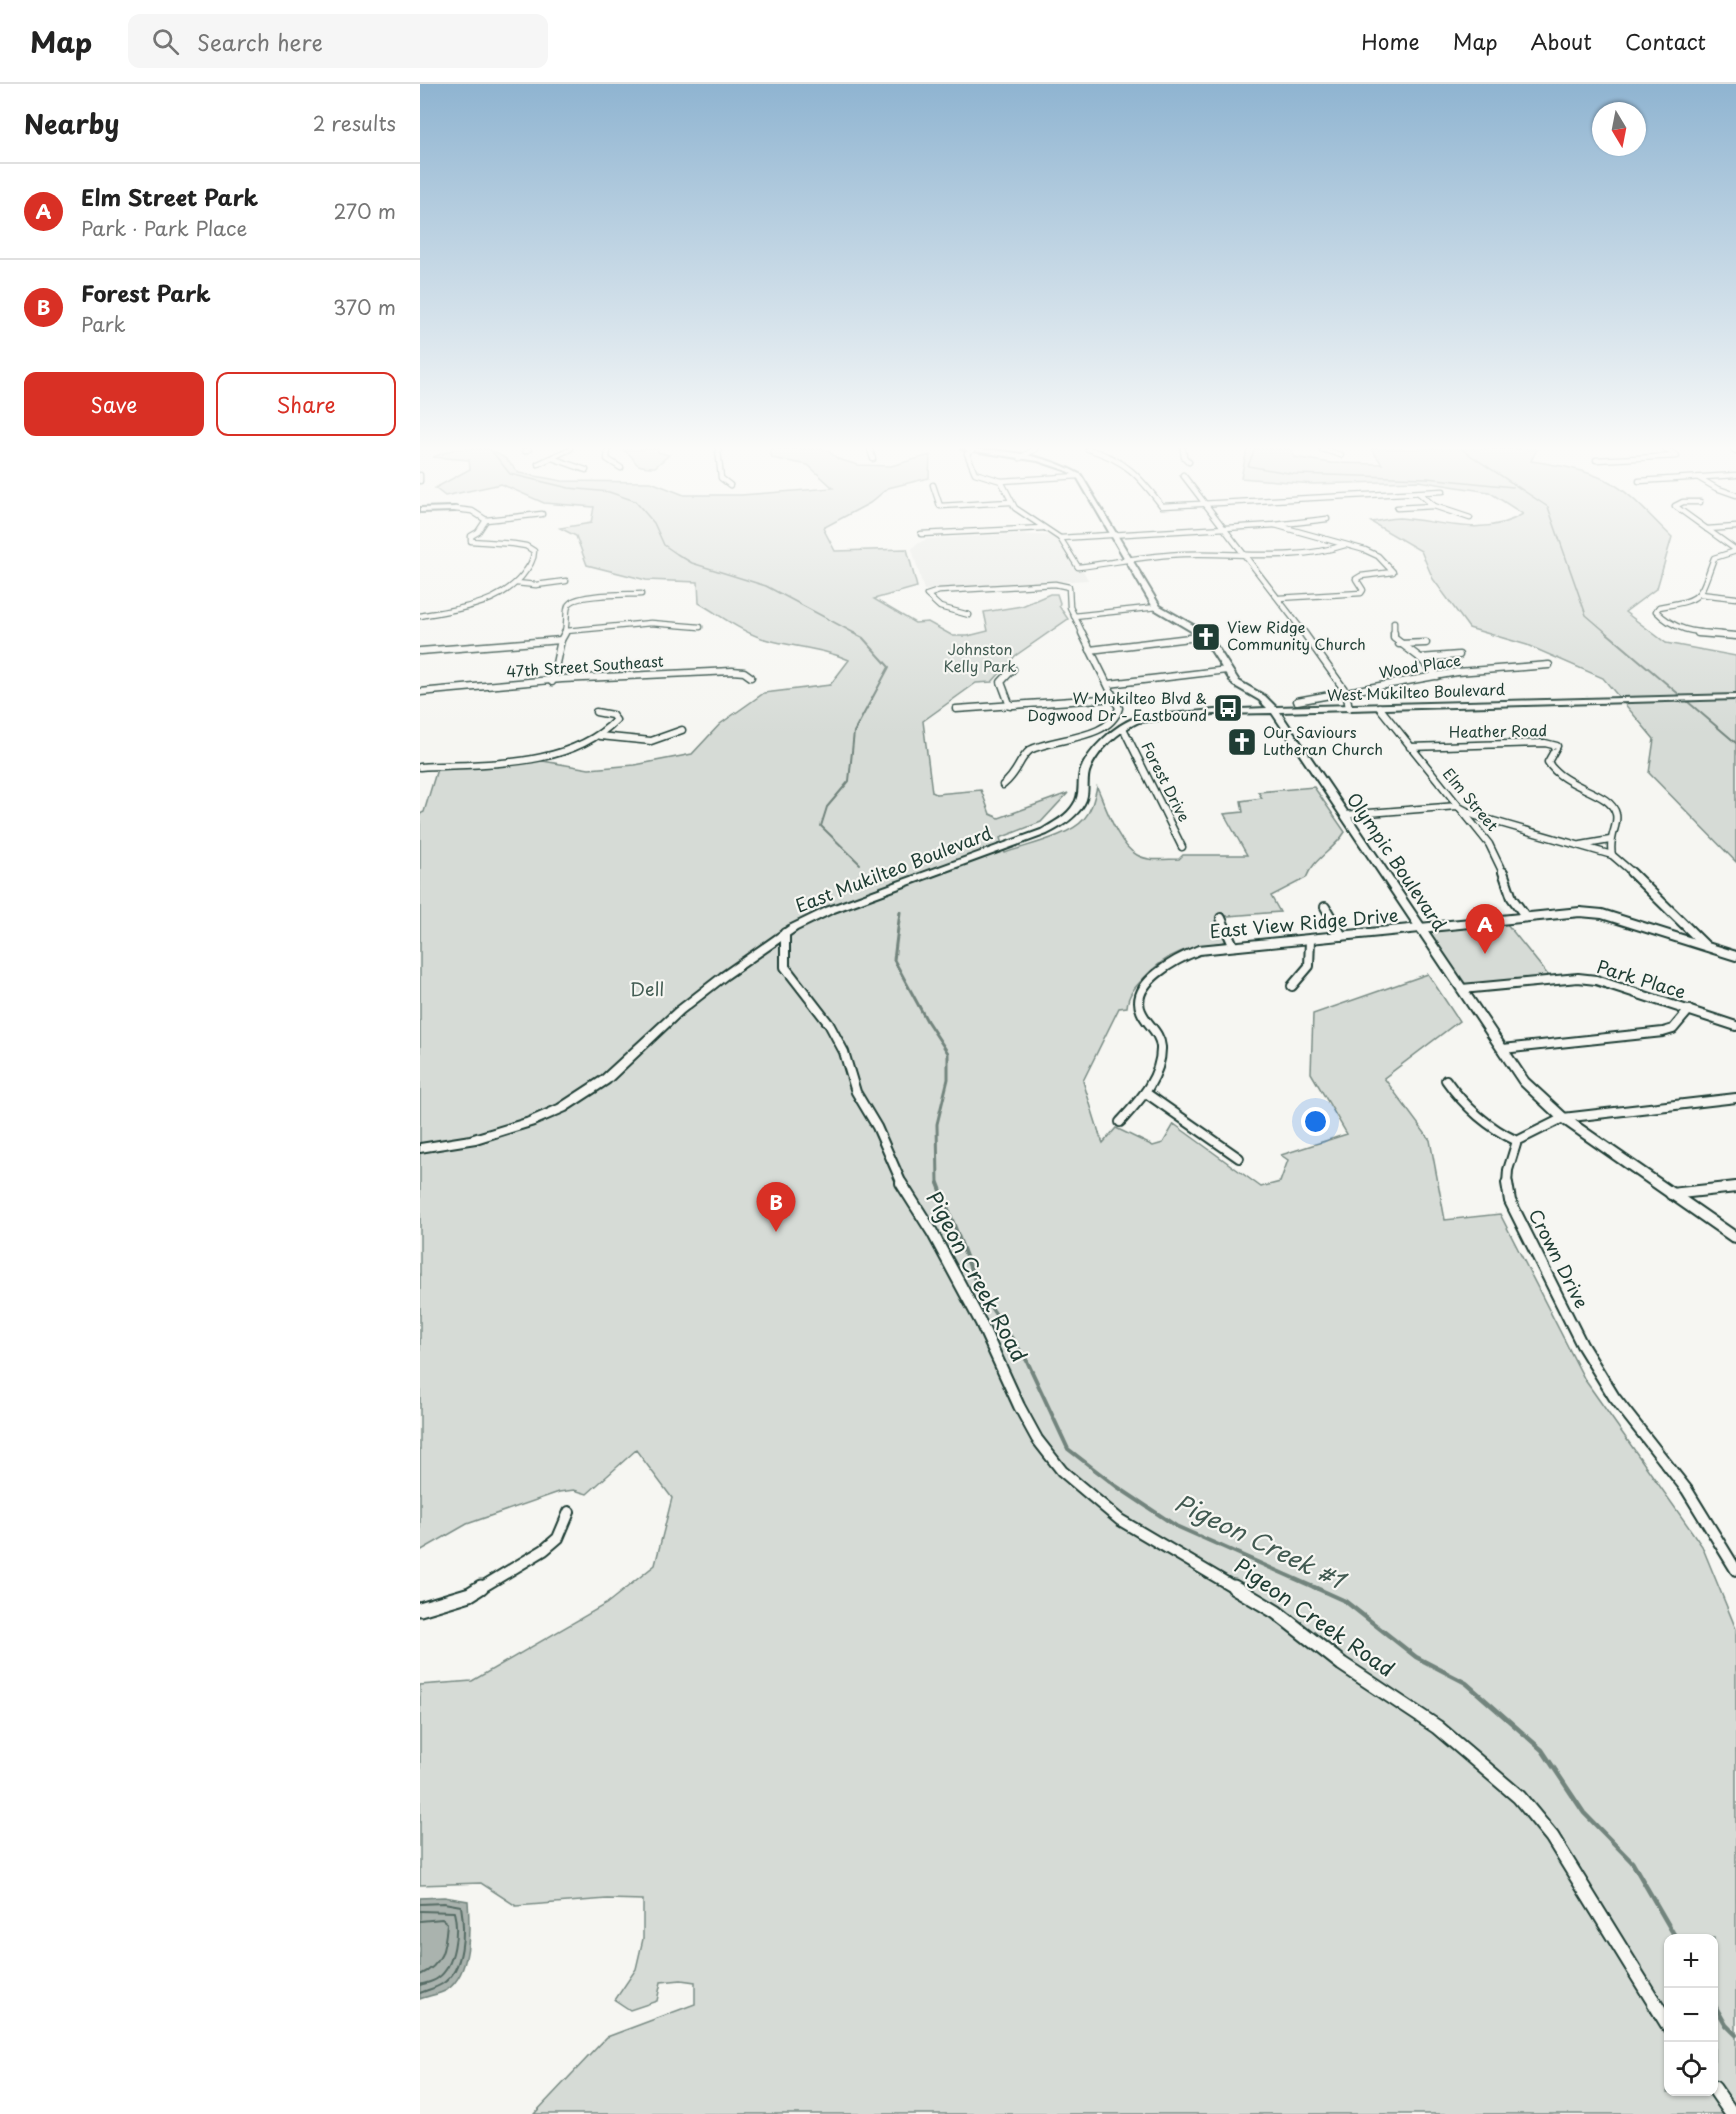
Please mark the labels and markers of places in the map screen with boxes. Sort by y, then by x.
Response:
place label: View Ridge Community Church [1227,615,1366,655]
church icon: View Ridge Community Church [1190,621,1222,653]
place label: W Mukilteo Blvd & Dogwood Dr - Eastbound [1027,686,1207,726]
bus stop icon: W Mukilteo Blvd & Dogwood Dr - Eastbound [1212,692,1244,724]
place label: Our Saviours Lutheran Church [1263,720,1383,760]
church icon: Our Saviours Lutheran Church [1226,726,1258,758]
pin: A [1466,904,1504,954]
pin: B [756,1182,796,1232]

